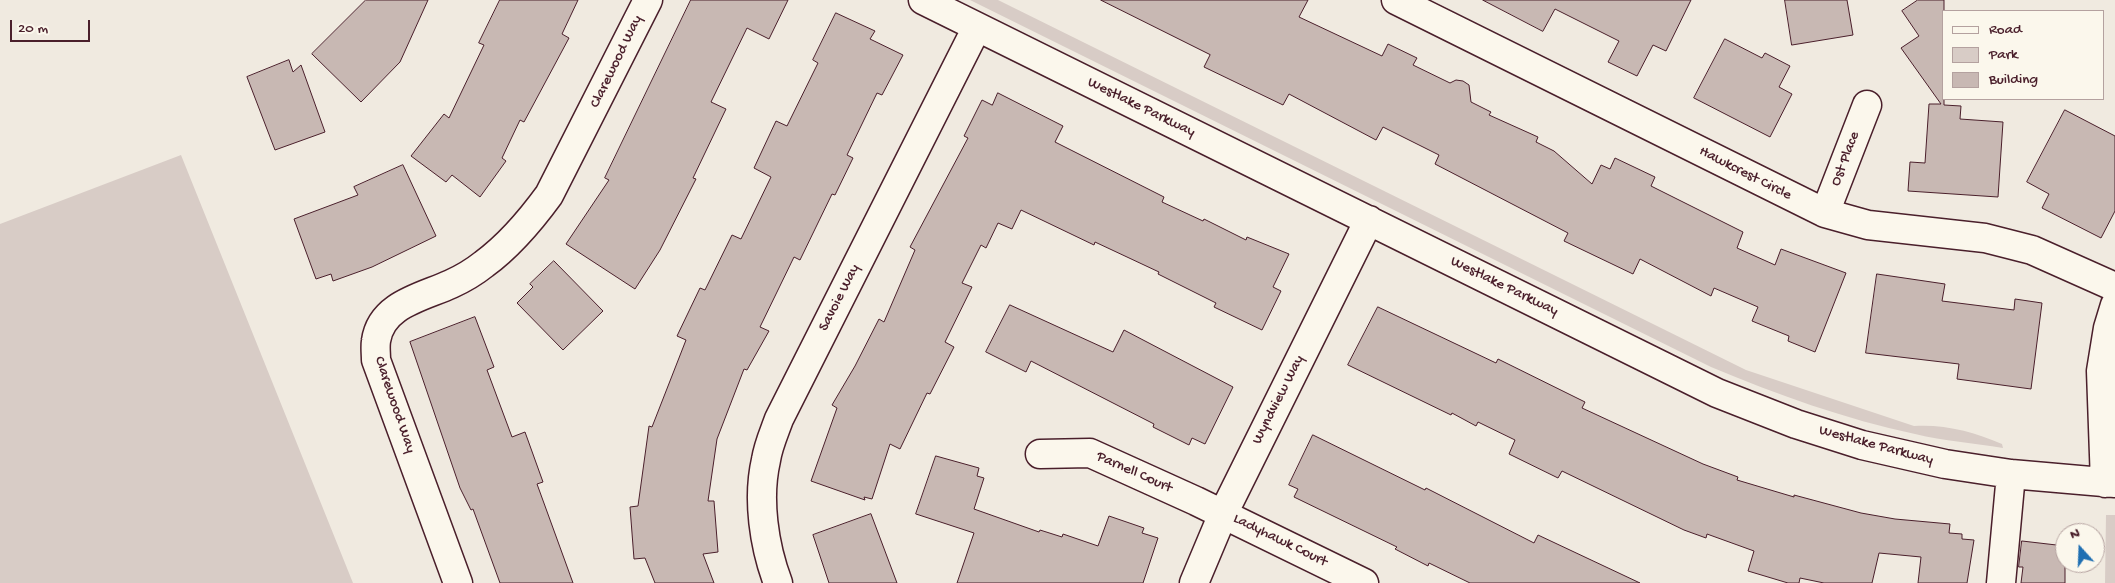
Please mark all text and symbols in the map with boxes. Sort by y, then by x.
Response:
scale bar [12,10,92,42]
legend [1942,10,2105,100]
street label: Clarewood Way [587,13,647,111]
text: 20 m [18,20,48,38]
text: Road [1989,21,2022,39]
text: Park [1989,46,2018,64]
text: Building [1989,71,2038,89]
street label: Westlake Parkway [1084,74,1198,142]
street label: Ost Place [1827,129,1865,189]
street label: Hawkcrest Circle [1696,143,1794,205]
street label: Westlake Parkway [1447,253,1561,321]
street label: Savoie Way [815,262,865,334]
street label: Wyndview Way [1249,353,1309,447]
street label: Clarewood Way [369,354,419,456]
street label: Westlake Parkway [1817,422,1935,470]
street label: Parnell Court [1093,448,1175,498]
street label: Ladyhawk Court [1230,510,1330,572]
north arrow [2055,523,2105,573]
text: N [2068,525,2082,544]

